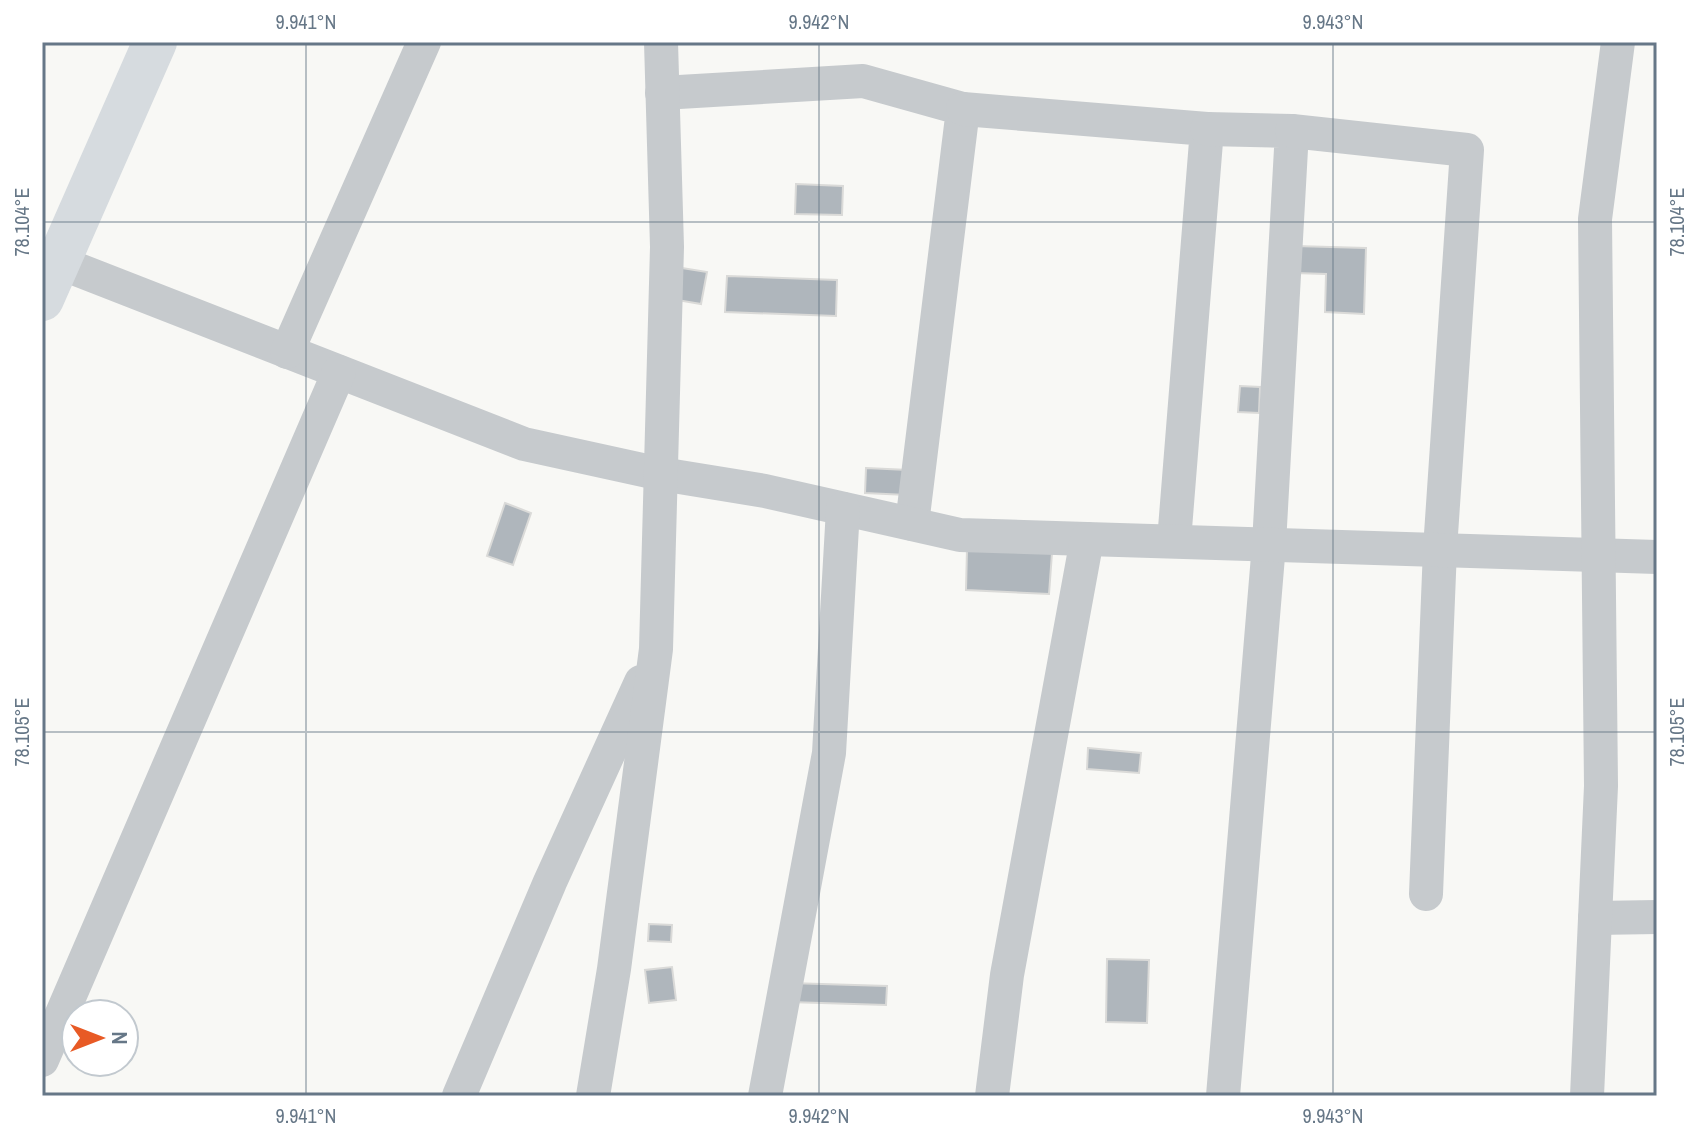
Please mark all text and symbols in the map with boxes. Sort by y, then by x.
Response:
text: 9.941°N [276,8,336,35]
text: 9.942°N [789,8,849,35]
text: 9.943°N [1303,8,1363,35]
text: 78.104°E [8,187,35,257]
text: 78.104°E [1663,187,1690,257]
text: 78.105°E [8,697,35,767]
text: 78.105°E [1663,697,1690,767]
north arrow [60,998,140,1078]
text: N [105,1031,135,1045]
text: 9.941°N [276,1102,336,1129]
text: 9.942°N [789,1102,849,1129]
text: 9.943°N [1303,1102,1363,1129]

